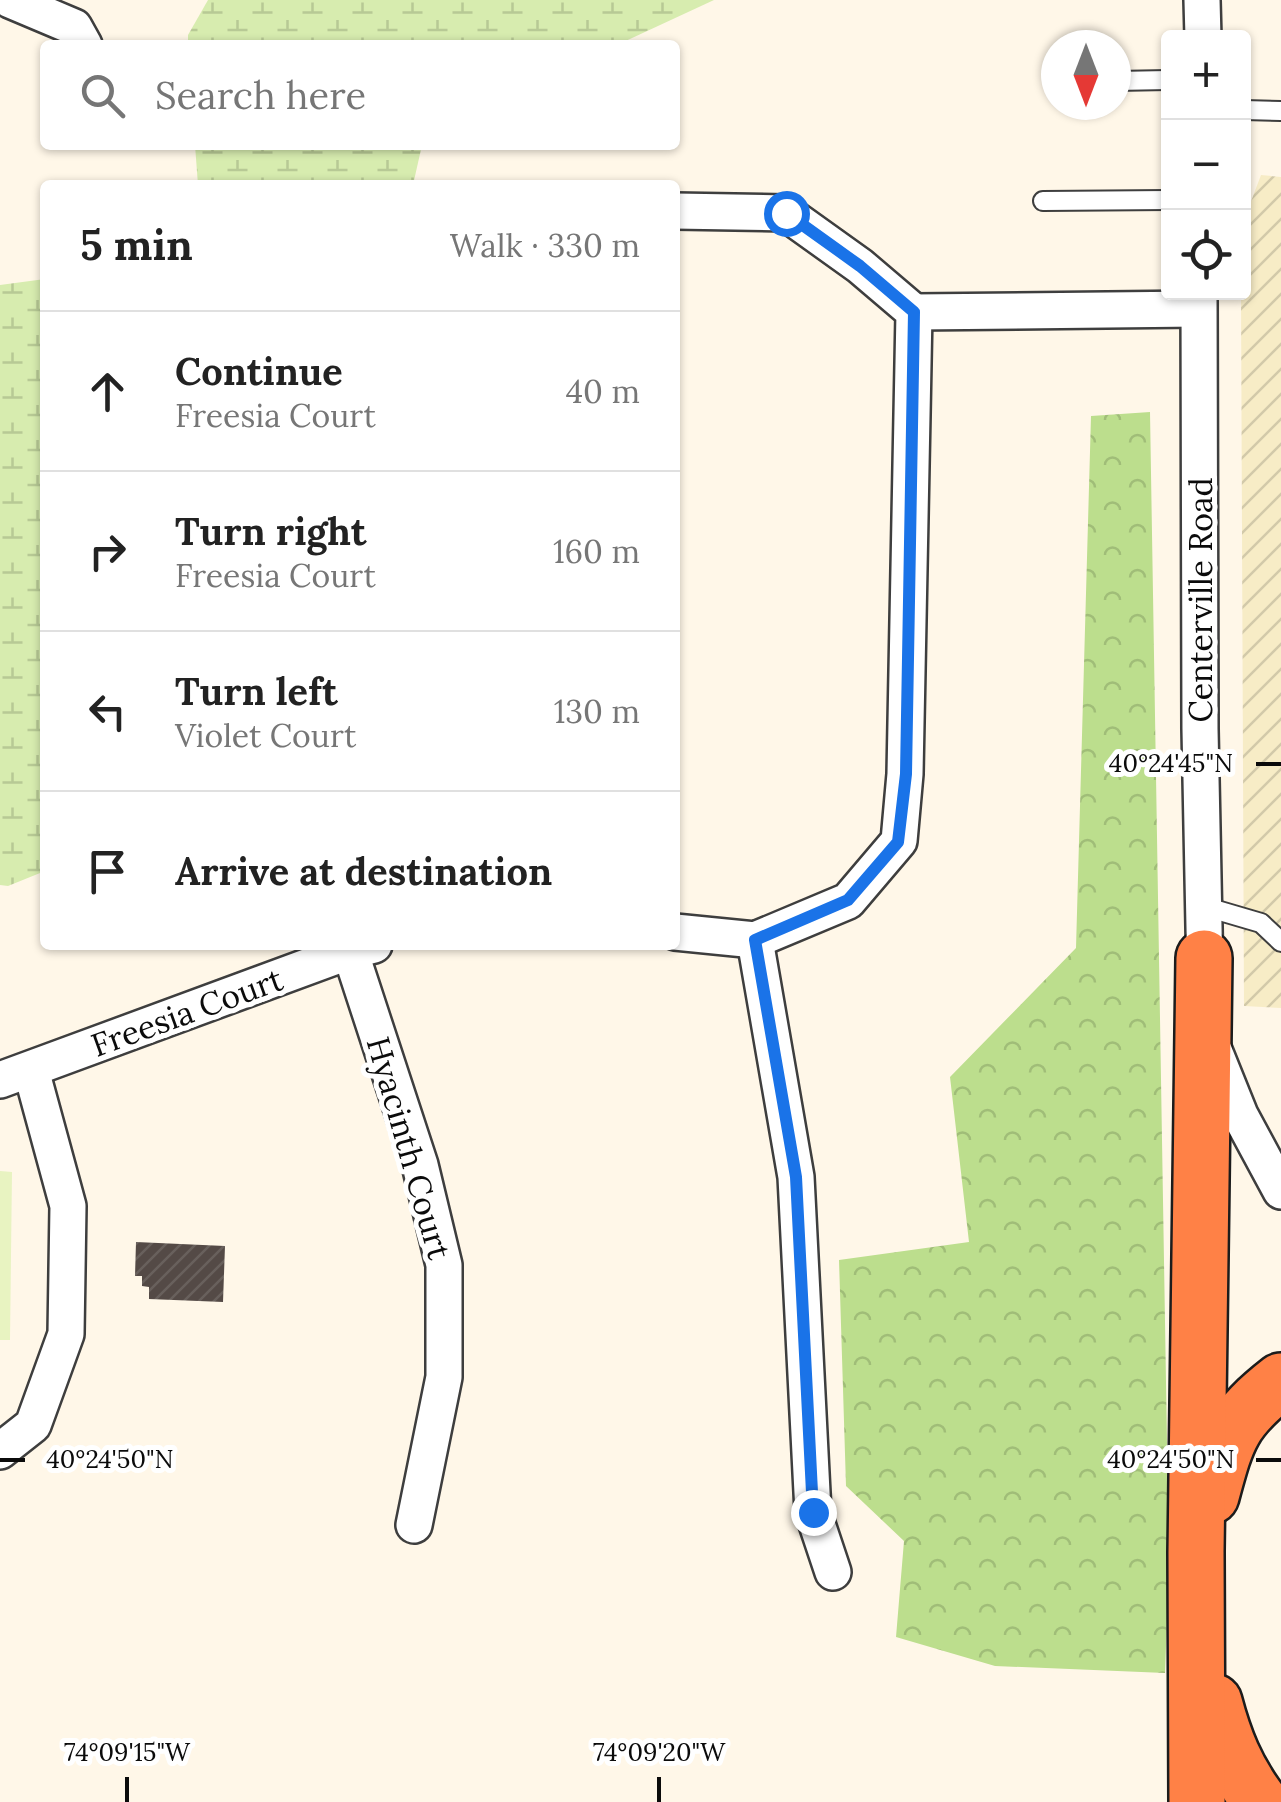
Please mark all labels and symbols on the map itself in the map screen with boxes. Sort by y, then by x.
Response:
north arrow [1041,30,1131,120]
route start [764,191,810,237]
street label: Centerville Road [1180,477,1221,723]
text: 40°24'45"N [1109,747,1233,779]
street label: Freesia Court [86,958,289,1066]
street label: Hyacinth Court [358,1032,461,1265]
text: 40°24'50"N [46,1443,174,1475]
text: 40°24'50"N [1107,1443,1235,1475]
route end [791,1490,837,1536]
text: 74°09'15"W [64,1736,191,1768]
text: 74°09'20"W [593,1736,726,1768]

